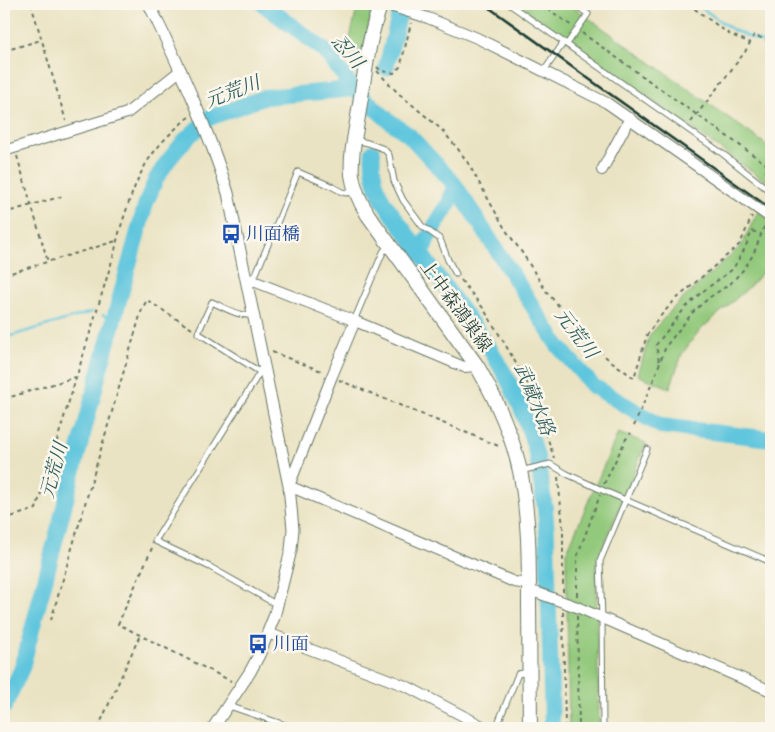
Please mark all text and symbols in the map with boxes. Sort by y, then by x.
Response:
water label: 忍川 [323,29,370,77]
water label: 元荒川 [201,70,266,116]
bus stop icon: 川面橋 [220,223,242,245]
place label: 川面橋 [246,223,300,249]
street label: 上中森鴻巣線 [412,256,497,359]
water label: 元荒川 [547,304,604,367]
water label: 武蔵水路 [506,360,560,442]
water label: 元荒川 [35,438,76,502]
bus stop icon: 川面 [247,633,269,655]
place label: 川面 [273,633,309,659]

